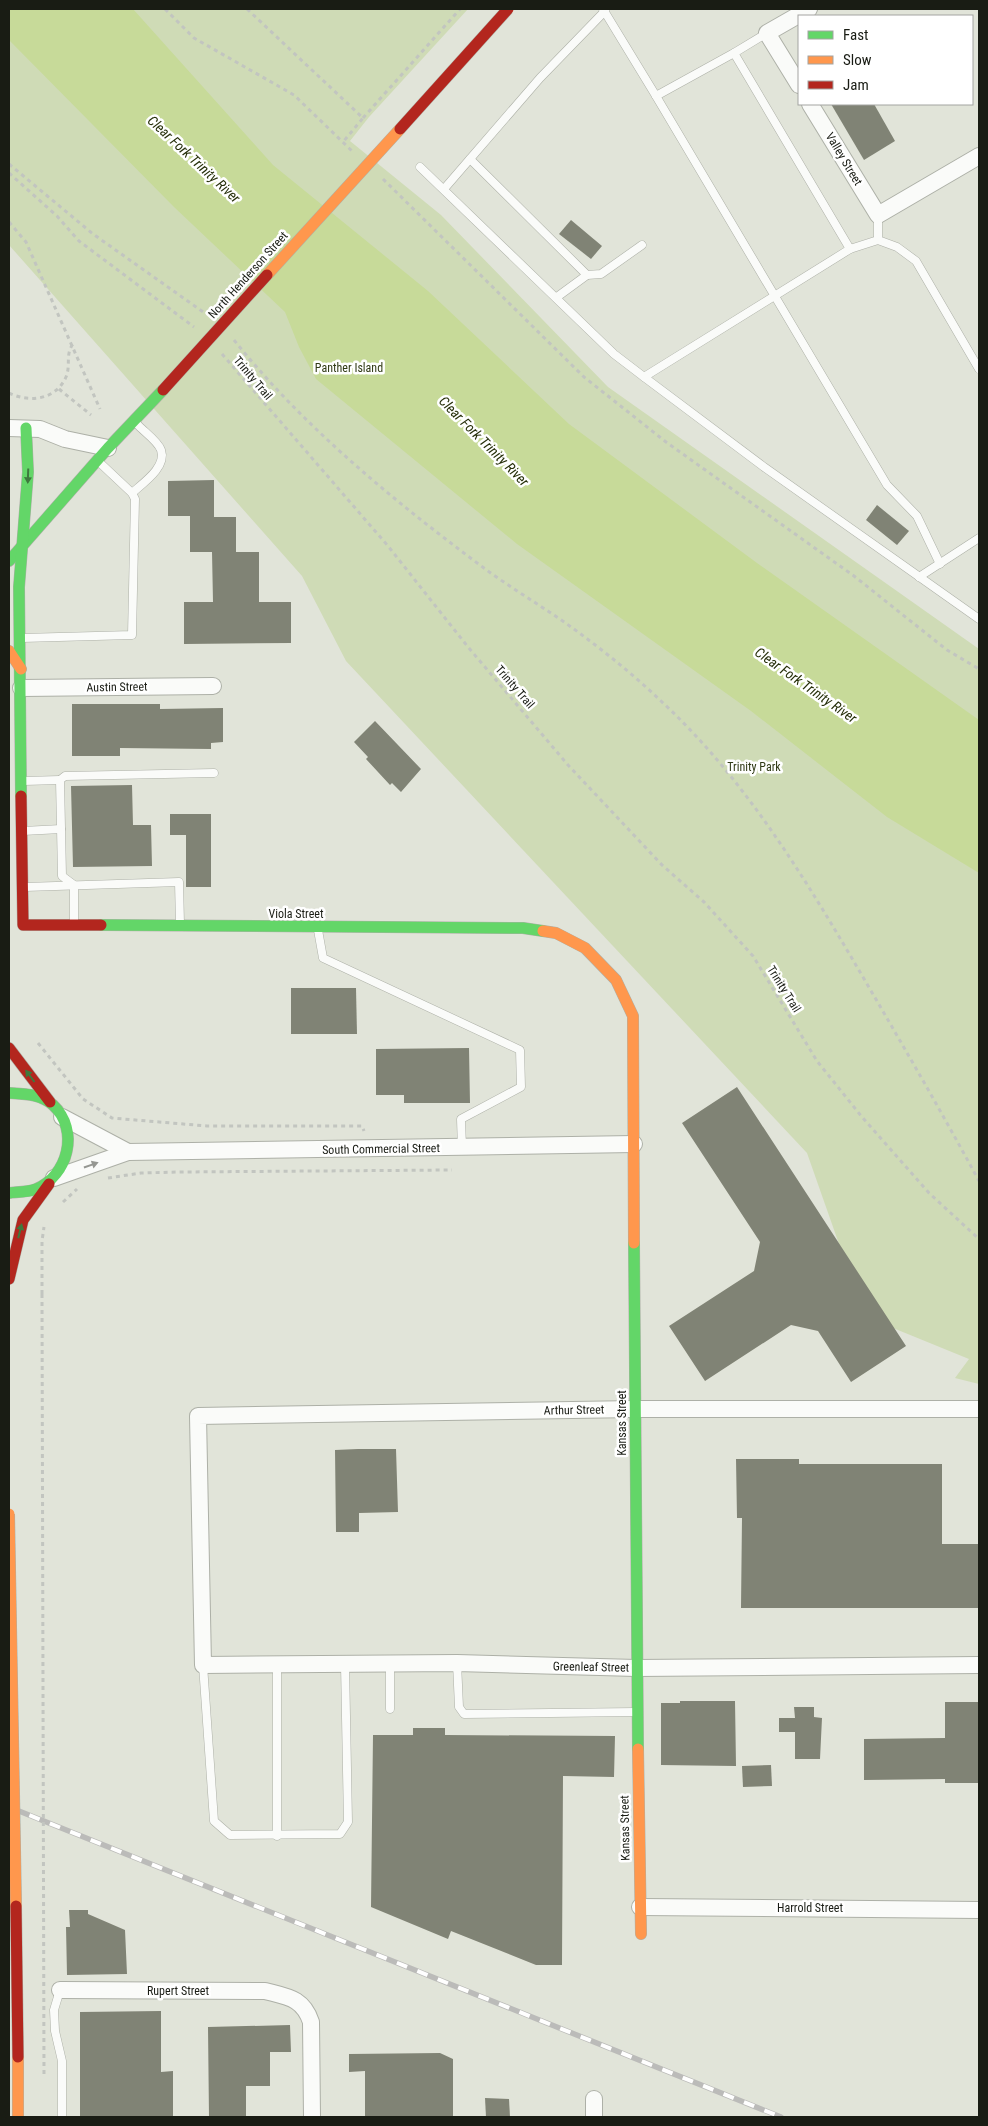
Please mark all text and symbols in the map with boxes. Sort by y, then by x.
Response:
legend [798,15,973,105]
text: Fast [843,26,868,44]
text: Slow [843,51,872,69]
text: Jam [843,76,869,94]
water label: Clear Fork Trinity River [145,112,244,206]
street label: Valley Street [823,130,865,188]
street label: North Henderson Street [205,228,291,321]
street label: Trinity Trail [231,353,275,403]
park label: Panther Island [315,361,383,375]
water label: Clear Fork Trinity River [436,393,533,490]
one-way arrow [24,469,32,485]
water label: Clear Fork Trinity River [752,644,861,727]
street label: Trinity Trail [493,663,537,711]
street label: Austin Street [86,679,148,695]
park label: Trinity Park [727,760,781,774]
street label: Viola Street [269,907,324,921]
street label: Trinity Trail [764,963,804,1015]
one-way arrow [25,1070,36,1083]
street label: South Commercial Street [322,1141,441,1157]
one-way arrow [84,1161,99,1169]
one-way arrow [17,1224,25,1239]
street label: Kansas Street [615,1390,629,1456]
street label: Arthur Street [544,1402,605,1418]
street label: Greenleaf Street [553,1659,630,1675]
street label: Kansas Street [617,1795,633,1861]
street label: Harrold Street [777,1901,843,1915]
street label: Rupert Street [147,1984,209,1998]

